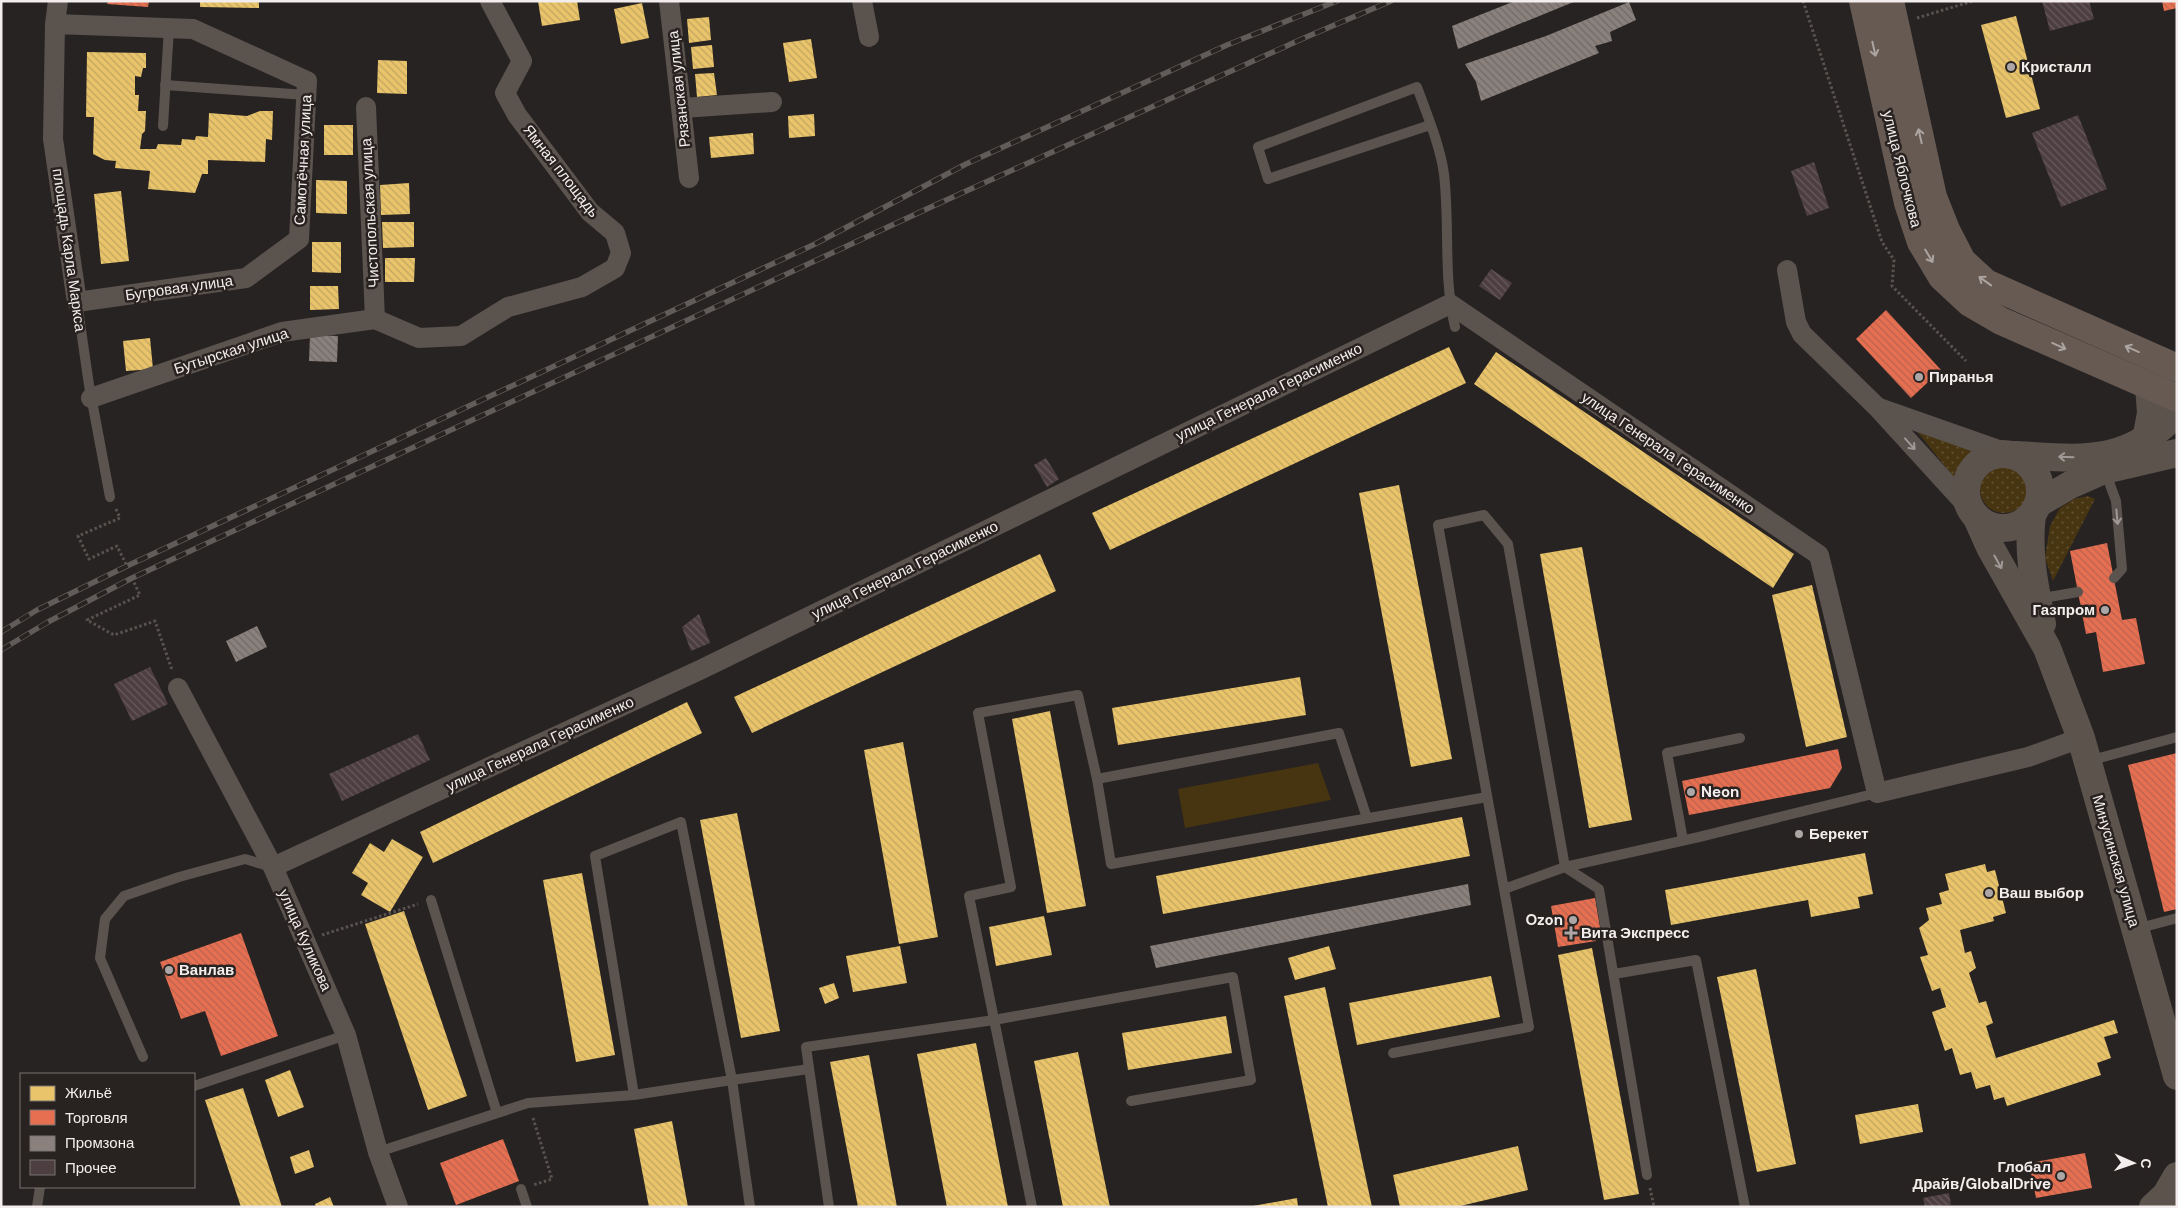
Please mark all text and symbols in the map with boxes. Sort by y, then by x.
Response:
street label: Рязанская улица [663,29,695,148]
one-way arrow [1870,40,1879,56]
place label: Кристалл [2021,57,2092,77]
marker: Кристалл [2005,61,2017,73]
street label: Самотёчная улица [290,94,316,226]
street label: улица Яблочкова [1878,108,1926,230]
street label: Ямная площадь [518,121,604,222]
one-way arrow [1915,129,1924,145]
street label: Чистопольская улица [356,137,384,288]
street label: площадь Карла Маркса [48,167,90,334]
one-way arrow [1925,248,1935,262]
street label: Бугровая улица [124,270,235,305]
one-way arrow [1979,275,1992,286]
street label: Бутырская улица [171,323,291,379]
street label: улица Генерала Герасименко [1172,338,1366,446]
one-way arrow [2051,342,2066,352]
one-way arrow [2125,343,2140,353]
place label: Пиранья [1929,367,1994,387]
marker: Пиранья [1913,371,1925,383]
street label: улица Генерала Герасименко [1577,387,1759,519]
one-way arrow [1904,437,1916,450]
one-way arrow [2058,453,2074,462]
one-way arrow [2112,508,2122,524]
street label: улица Генерала Герасименко [808,516,1002,624]
one-way arrow [1993,554,2003,569]
place label: Газпром [2032,600,2095,620]
marker: Газпром [2099,604,2111,616]
street label: улица Генерала Герасименко [443,692,637,796]
place label: Neon [1701,782,1739,802]
marker: Neon [1685,786,1697,798]
street label: Минусинская улица [2088,793,2145,930]
place label: Берекет [1809,824,1869,844]
marker: Берекет [1793,828,1805,840]
place label: Ваш выбор [1999,883,2084,903]
street label: улица Куликова [274,886,337,995]
marker: Ваш выбор [1983,887,1995,899]
place label: Ozon [1525,910,1563,930]
marker: Ozon [1567,914,1579,926]
place label: Вита Экспресс [1581,923,1690,943]
marker: Вита Экспресс [1565,927,1577,939]
place label: Ванлав [179,960,234,980]
marker: Ванлав [163,964,175,976]
legend [20,1073,195,1188]
text: Жильё [65,1083,112,1103]
text: Торговля [65,1108,128,1128]
text: Промзона [65,1133,135,1153]
north arrow [2108,1138,2158,1188]
place label: Глобал Драйв/GlobalDrive [1913,1157,2051,1194]
text: Прочее [65,1158,117,1178]
text: С [2137,1158,2155,1169]
marker: Глобал Драйв/GlobalDrive [2055,1170,2067,1182]

